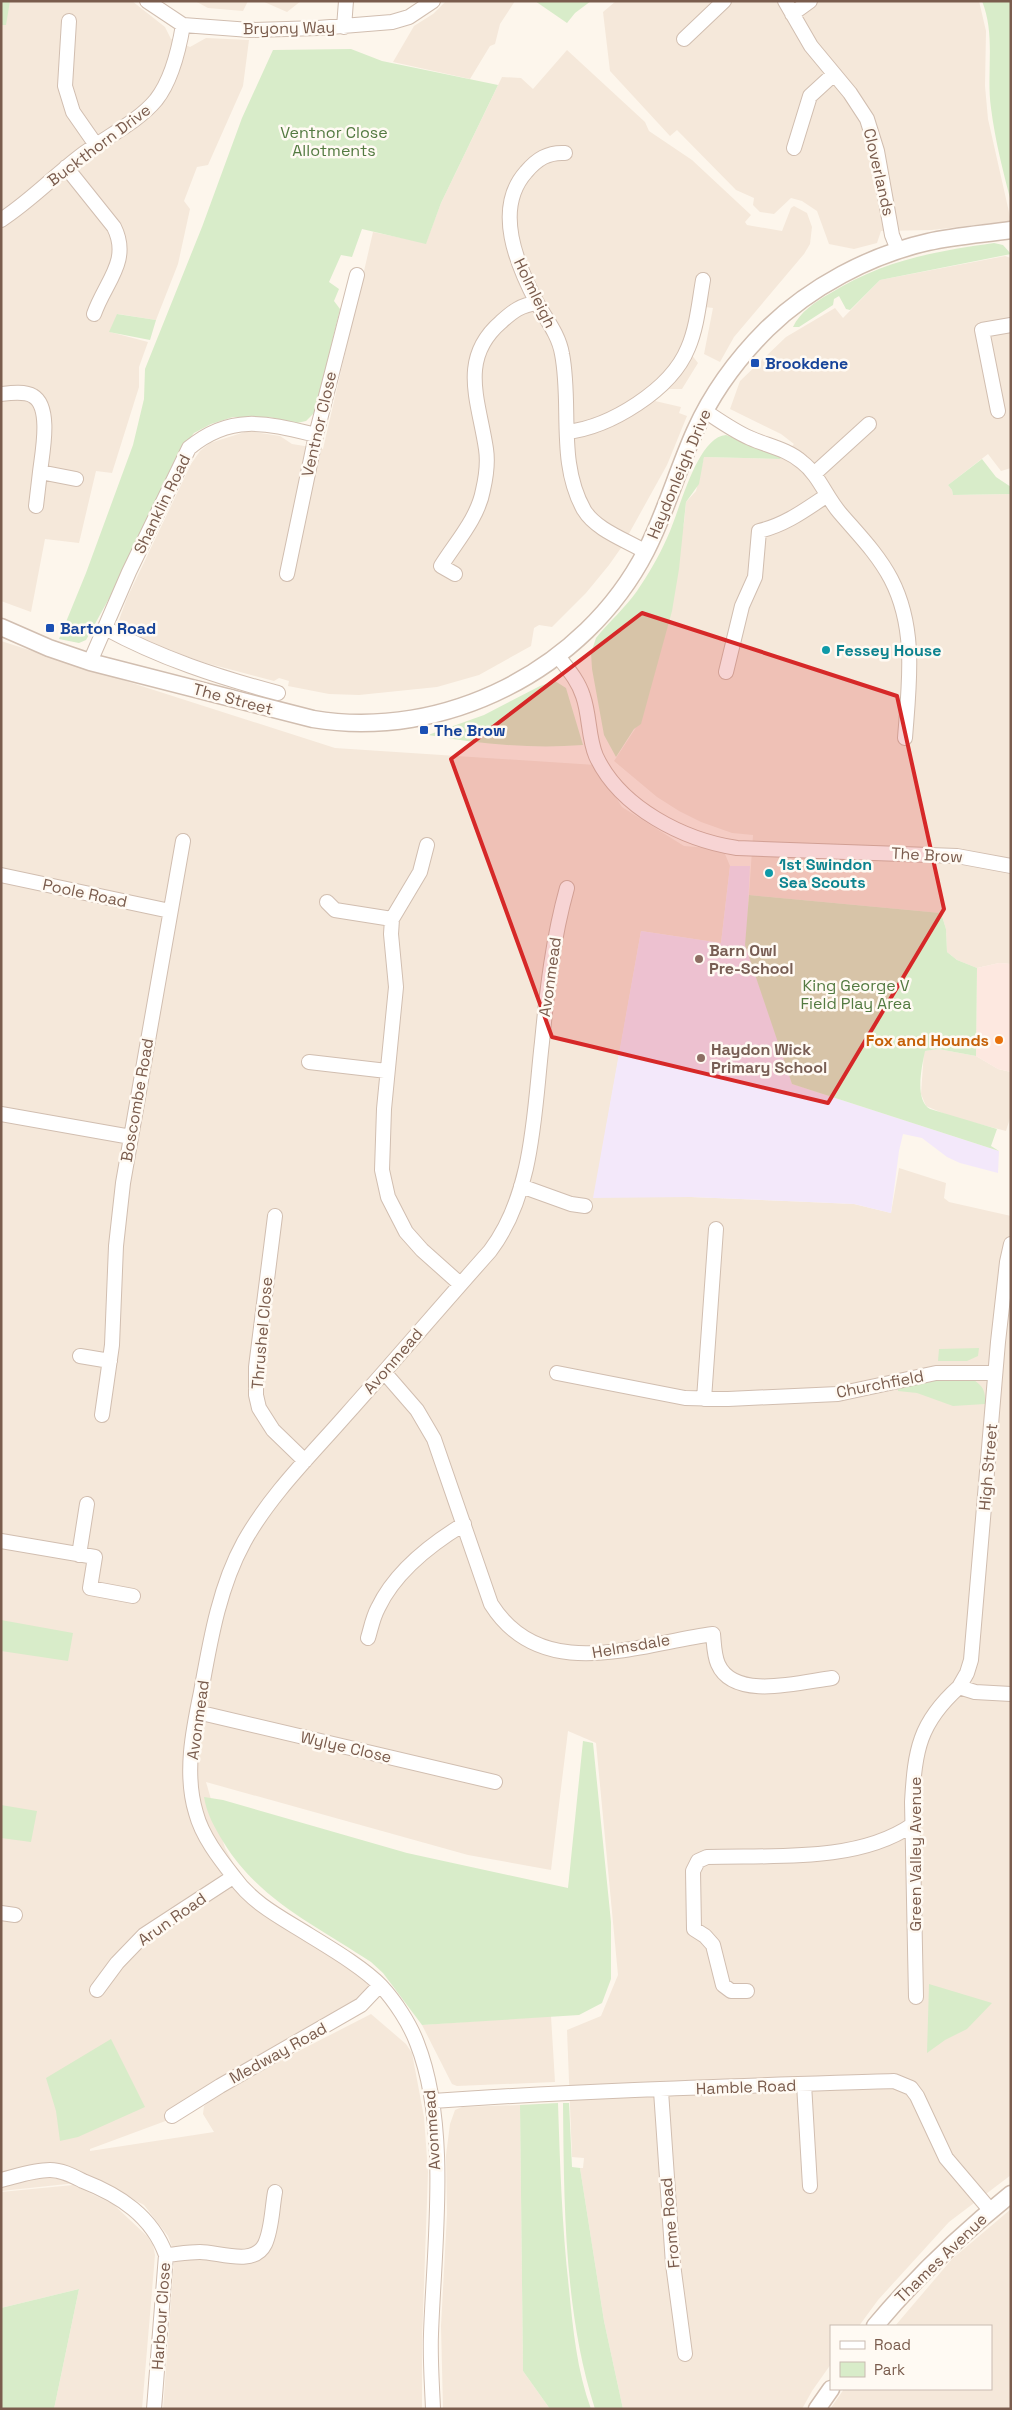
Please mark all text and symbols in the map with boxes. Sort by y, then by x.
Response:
street label: Bryony Way [243,17,335,39]
street label: Buckthorn Drive [43,99,155,191]
park label: Ventnor Close Allotments [280,122,388,161]
street label: Cloverlands [859,126,899,218]
street label: Holmleigh [509,254,561,332]
place label: Brookdene [765,353,848,374]
marker: Brookdene [749,357,761,369]
street label: Ventnor Close [297,369,341,479]
street label: Haydonleigh Drive [642,406,716,542]
street label: Shanklin Road [129,451,195,557]
place label: Barton Road [60,618,156,639]
marker: Barton Road [44,622,56,634]
place label: Fessey House [836,640,941,661]
marker: Fessey House [820,644,832,656]
street label: The Street [191,678,275,720]
place label: The Brow [434,720,506,741]
marker: The Brow [418,724,430,736]
street label: The Brow [891,843,963,867]
place label: 1st Swindon Sea Scouts [779,854,872,893]
marker: 1st Swindon Sea Scouts [763,867,775,879]
street label: Poole Road [41,874,129,912]
street label: Avonmead [534,936,566,1018]
place label: Barn Owl Pre-School [709,940,794,979]
marker: Barn Owl Pre-School [693,953,705,965]
park label: King George V Field Play Area [800,975,912,1014]
place label: Fox and Hounds [866,1030,989,1051]
marker: Fox and Hounds [993,1034,1005,1046]
street label: Boscombe Road [116,1036,158,1164]
place label: Haydon Wick Primary School [711,1039,827,1078]
marker: Haydon Wick Primary School [695,1052,707,1064]
street label: Thrushel Close [247,1276,277,1390]
street label: Avonmead [359,1324,427,1398]
street label: Churchfield [834,1365,926,1403]
street label: High Street [974,1423,1002,1511]
street label: Helmsdale [590,1629,672,1663]
street label: Avonmead [182,1679,214,1761]
street label: Wylye Close [298,1726,394,1768]
street label: Green Valley Avenue [905,1777,926,1932]
street label: Arun Road [134,1888,210,1950]
street label: Medway Road [225,2018,331,2088]
street label: Hamble Road [695,2075,797,2099]
street label: Avonmead [419,2089,445,2171]
street label: Frome Road [656,2177,684,2269]
street label: Thames Avenue [890,2209,992,2307]
street label: Harbour Close [147,2261,175,2371]
legend [830,2325,992,2390]
text: Road [874,2335,911,2354]
text: Park [874,2360,905,2379]

